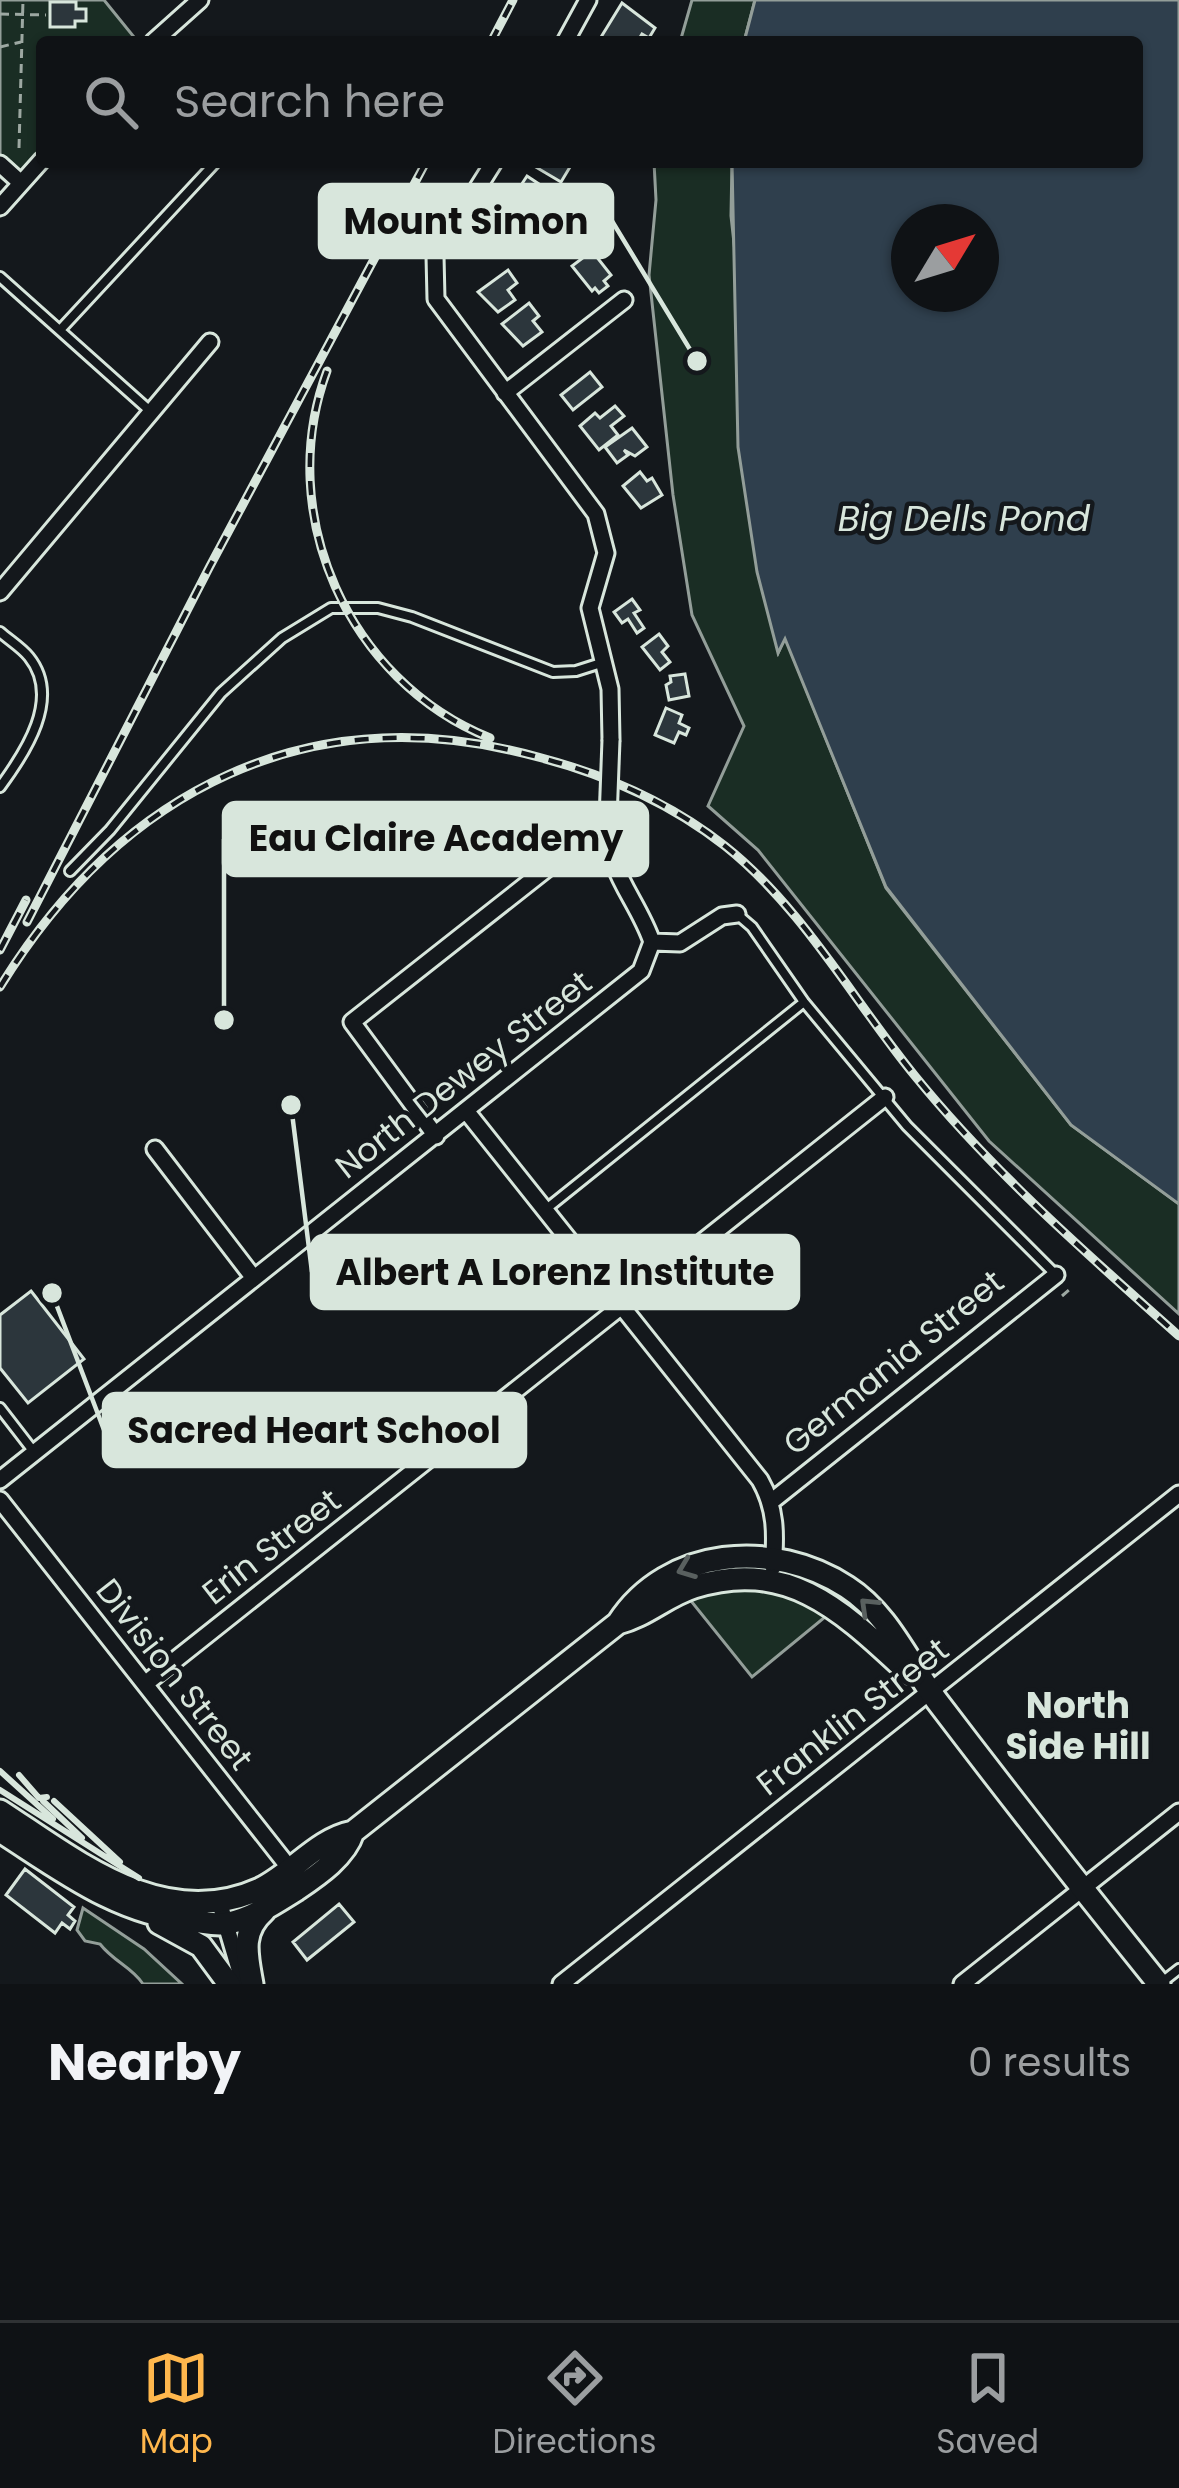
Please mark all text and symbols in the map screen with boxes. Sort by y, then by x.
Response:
search box [36,36,1143,168]
icon: search [78,69,144,135]
text: Search here [174,70,445,133]
callout: Mount Simon [320,185,612,257]
text: Mount Simon [344,196,588,247]
north arrow [891,204,999,312]
water label: Big Dells Pond [838,493,1091,544]
callout: Eau Claire Academy [224,803,647,875]
text: Eau Claire Academy [249,813,623,864]
street label: North Dewey Street [325,959,601,1190]
callout: Albert A Lorenz Institute [312,1236,798,1308]
text: Albert A Lorenz Institute [336,1247,774,1298]
street label: Germania Street [773,1259,1014,1466]
callout: Sacred Heart School [104,1394,525,1466]
text: Sacred Heart School [127,1405,501,1456]
street label: Erin Street [192,1477,350,1615]
one-way arrow [677,1554,698,1579]
street label: Division Street [85,1569,264,1780]
one-way arrow [860,1598,882,1620]
street label: Franklin Street [746,1626,958,1806]
district label: North Side Hill [1005,1680,1151,1772]
text: Nearby [48,2026,241,2098]
text: 0 results [968,2035,1131,2090]
tab: Map [140,2345,213,2467]
tab: Directions [493,2345,656,2467]
tab: Saved [936,2345,1039,2467]

